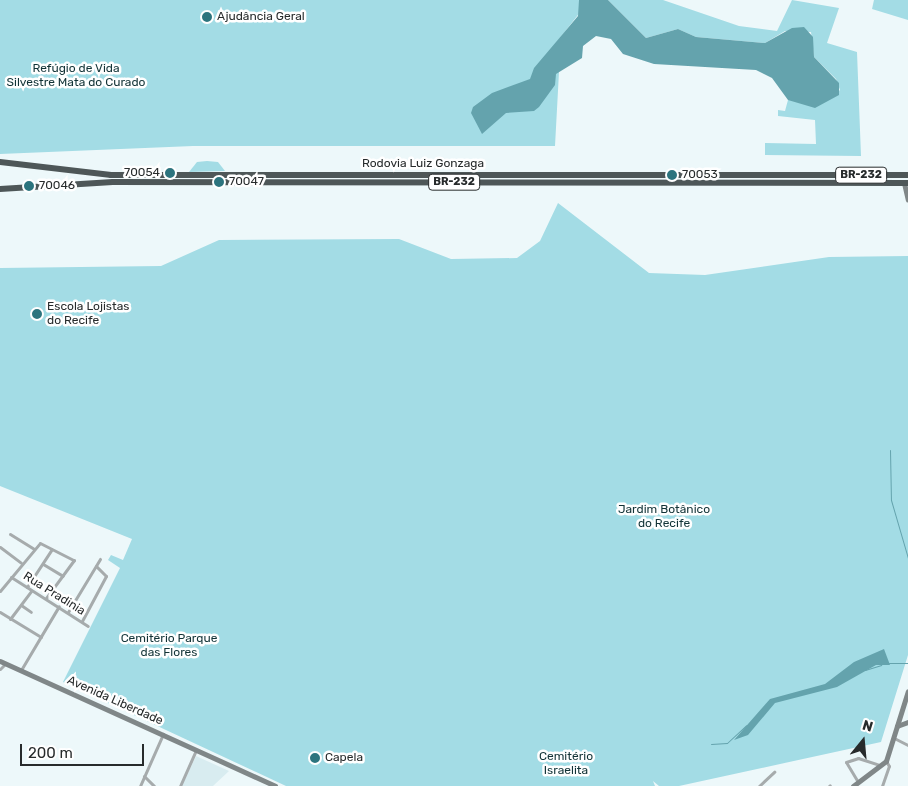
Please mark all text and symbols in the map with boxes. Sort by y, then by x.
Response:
place label: Ajudância Geral [217,10,305,24]
marker: Ajudância Geral [201,11,213,23]
park label: Refúgio de Vida Silvestre Mata do Curado [7,62,145,90]
street label: Rodovia Luiz Gonzaga [362,157,484,171]
place label: 70054 [124,166,160,180]
road number: BR-232 [835,166,887,184]
marker: 70054 [164,167,176,179]
place label: 70053 [682,168,718,182]
marker: 70053 [666,169,678,181]
road number: BR-232 [428,173,480,190]
place label: 70047 [229,175,264,189]
marker: 70047 [213,176,225,188]
place label: 70046 [39,179,75,193]
marker: 70046 [23,180,35,192]
place label: Escola Lojistas do Recife [47,300,129,328]
marker: Escola Lojistas do Recife [31,308,43,320]
park label: Jardim Botânico do Recife [618,503,710,531]
street label: Rua Pradinia [20,569,88,619]
park label: Cemitério Parque das Flores [121,632,217,660]
street label: Avenida Liberdade [65,673,165,729]
north arrow [838,716,888,766]
text: N [860,717,875,736]
scale bar [22,734,146,766]
text: 200 m [28,744,73,762]
park label: Cemitério Israelita [539,750,593,778]
place label: Capela [325,751,363,765]
marker: Capela [309,752,321,764]

